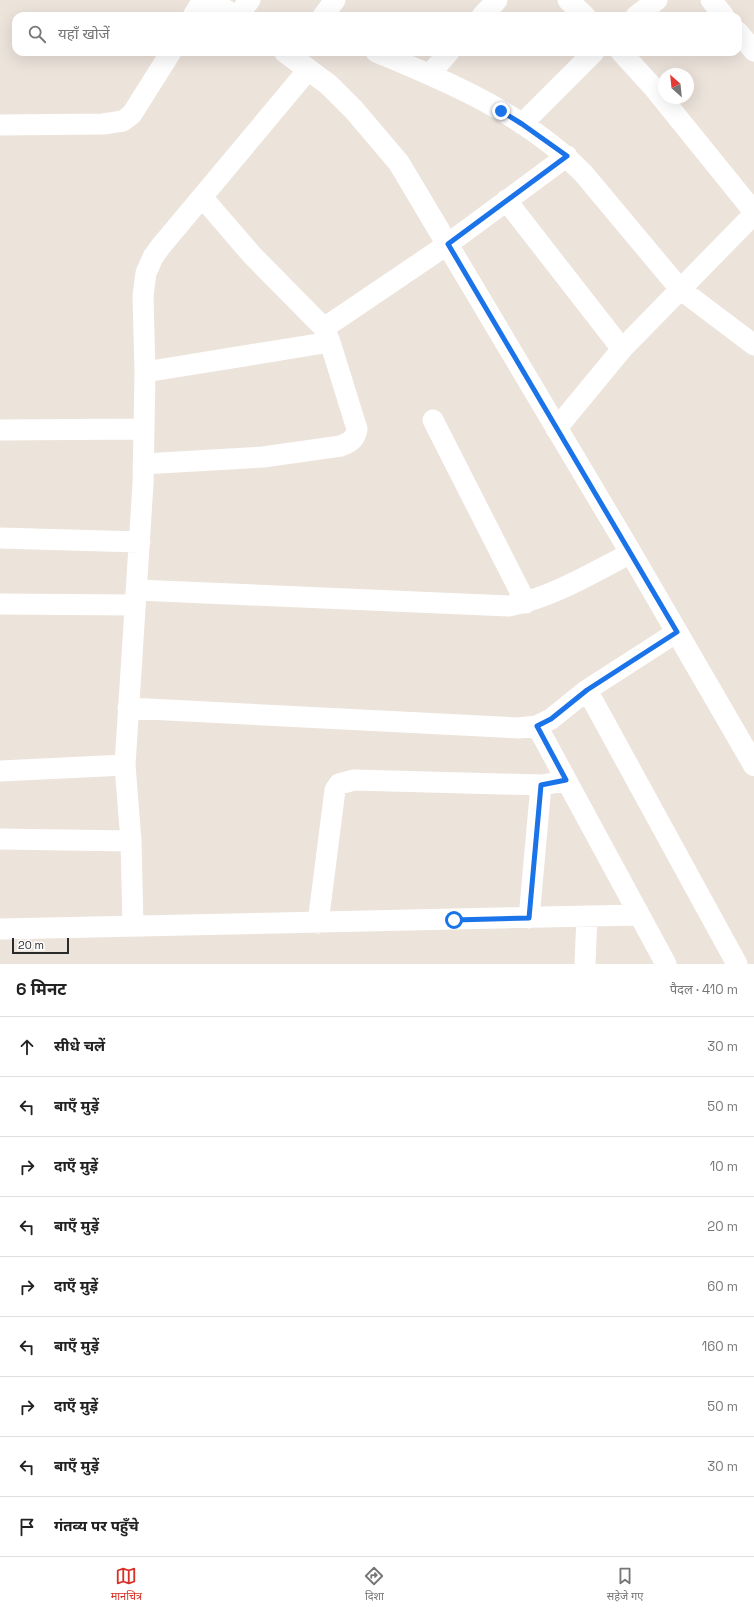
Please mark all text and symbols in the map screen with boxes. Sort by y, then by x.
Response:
search box [12,12,742,56]
icon: search [26,23,48,45]
text: यहाँ खोजें [58,24,110,43]
north arrow [658,68,694,104]
route end [492,102,510,120]
route start [445,911,463,929]
scale bar [12,936,69,955]
text: 20 m [18,938,44,952]
text: 6 मिनट [16,978,67,1000]
text: पैदल · 410 m [670,981,738,998]
icon: ahead [16,1036,38,1058]
text: सीधे चलें [54,1036,105,1055]
text: 30 m [707,1038,738,1055]
icon: left [16,1096,38,1118]
text: बाएँ मुड़ें [54,1096,99,1115]
text: 50 m [707,1098,738,1115]
icon: right [16,1156,38,1178]
text: दाएँ मुड़ें [54,1156,98,1175]
text: 10 m [710,1158,738,1175]
icon: left [16,1216,38,1238]
text: बाएँ मुड़ें [54,1216,99,1235]
text: 20 m [707,1218,738,1235]
icon: right [16,1276,38,1298]
text: दाएँ मुड़ें [54,1276,98,1295]
text: 60 m [707,1278,738,1295]
icon: left [16,1336,38,1358]
text: बाएँ मुड़ें [54,1336,99,1355]
text: 160 m [702,1338,738,1355]
icon: right [16,1396,38,1418]
text: दाएँ मुड़ें [54,1396,98,1415]
text: 50 m [707,1398,738,1415]
icon: left [16,1456,38,1478]
text: बाएँ मुड़ें [54,1456,99,1475]
text: 30 m [707,1458,738,1475]
icon: arrive [16,1516,38,1538]
text: गंतव्य पर पहुँचे [54,1516,139,1535]
tab: मानचित्र [111,1565,142,1604]
tab: दिशा [363,1565,385,1604]
tab: सहेजे गए [607,1565,643,1604]

